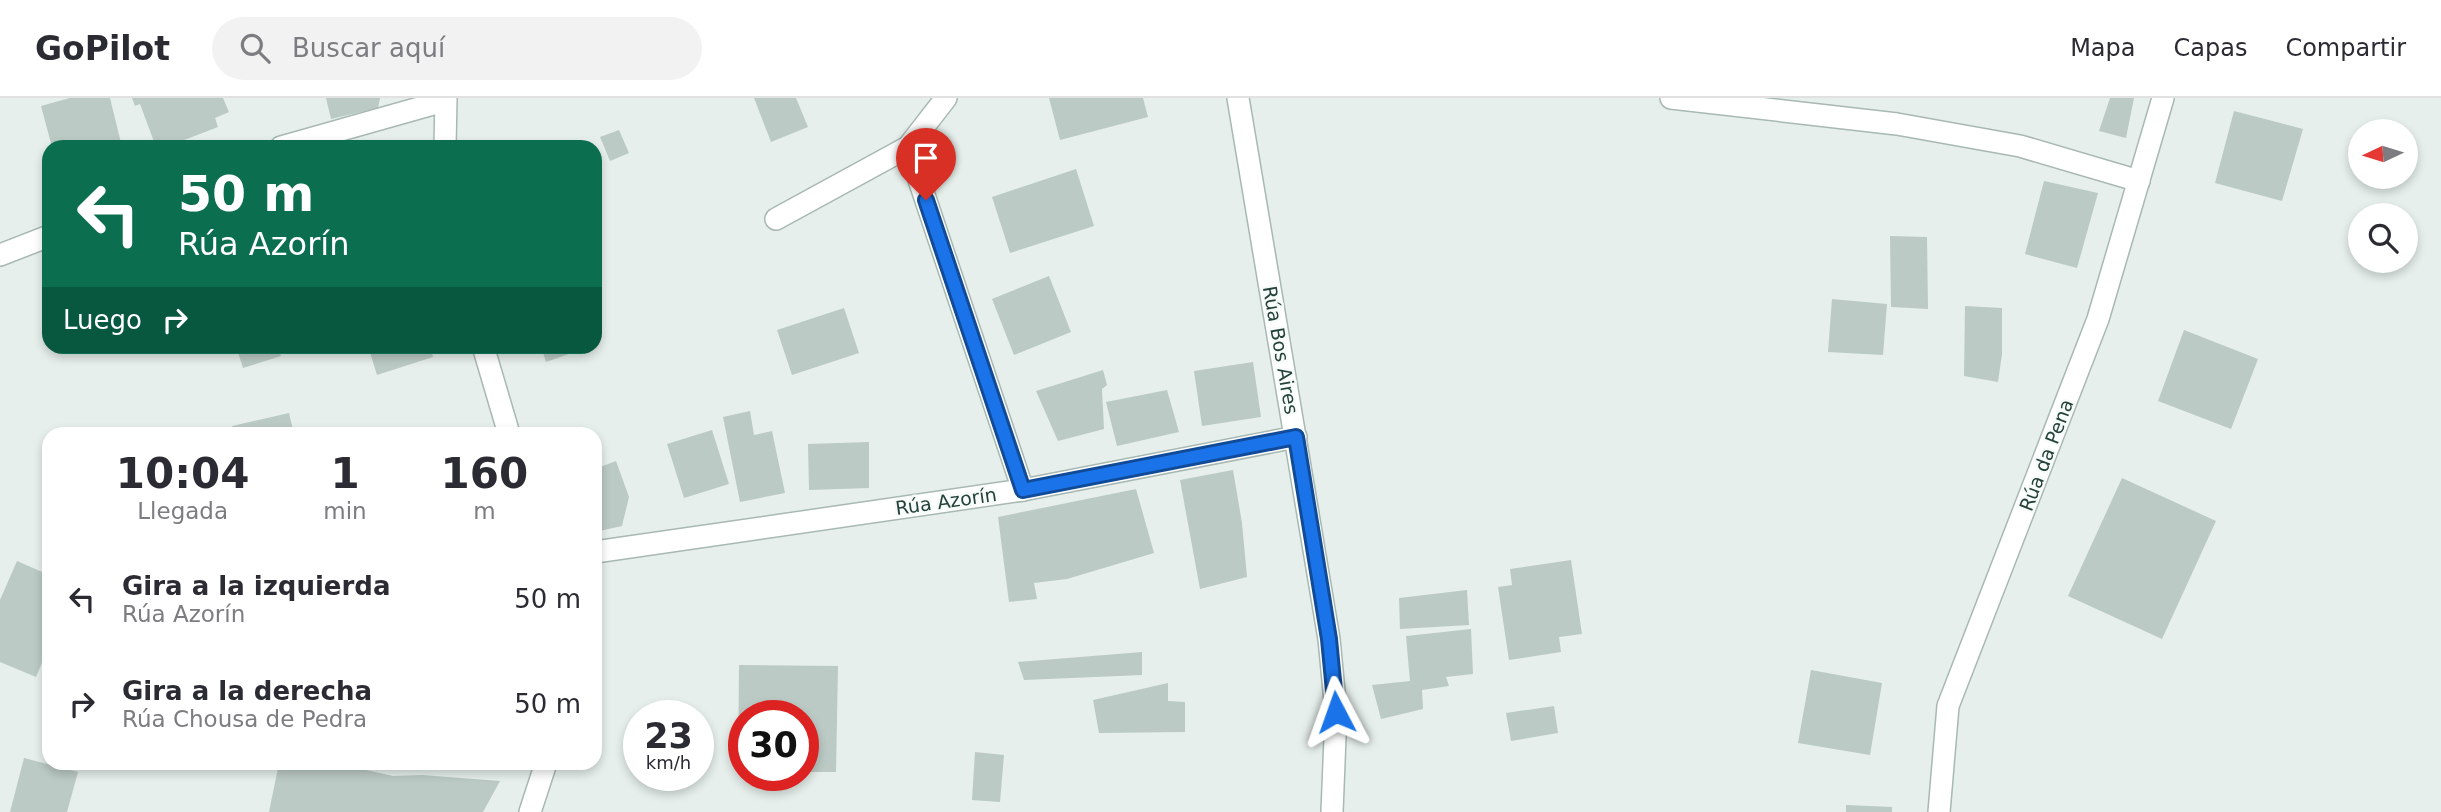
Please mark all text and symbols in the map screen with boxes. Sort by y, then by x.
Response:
search box [212,17,702,80]
text: GoPilot [35,29,170,68]
icon: search [236,29,274,67]
text: Buscar aquí [292,33,445,63]
text: Mapa [2070,34,2136,62]
text: Capas [2174,34,2247,62]
text: Compartir [2285,34,2406,62]
north arrow [2348,119,2418,189]
map controls [2348,119,2418,273]
pin [896,128,956,200]
icon: arrive [907,139,945,177]
text: 50 m [178,166,314,223]
icon: left [63,168,154,259]
button: search [2348,203,2418,273]
text: Rúa Azorín [178,225,349,263]
street label: Rúa Bos Aires [1259,284,1303,416]
icon: right [156,301,194,339]
text: Luego [63,305,142,335]
street label: Rúa da Pena [2015,396,2077,514]
text: 10:04 [116,449,250,498]
text: 1 [330,449,360,498]
text: 160 [441,449,528,498]
street label: Rúa Azorín [894,483,998,519]
text: Llegada [137,498,228,524]
text: min [323,498,367,524]
text: m [473,498,496,524]
text: Gira a la izquierda [122,571,390,601]
icon: left [63,580,101,618]
text: 50 m [514,584,581,614]
text: Rúa Azorín [122,601,245,627]
position arrow [1299,675,1373,749]
text: Gira a la derecha [122,676,372,706]
icon: right [63,685,101,723]
text: 50 m [514,689,581,719]
speed limit sign: 30 [728,700,819,791]
text: Rúa Chousa de Pedra [122,706,367,732]
text: 23 [644,716,693,756]
text: km/h [646,752,691,773]

